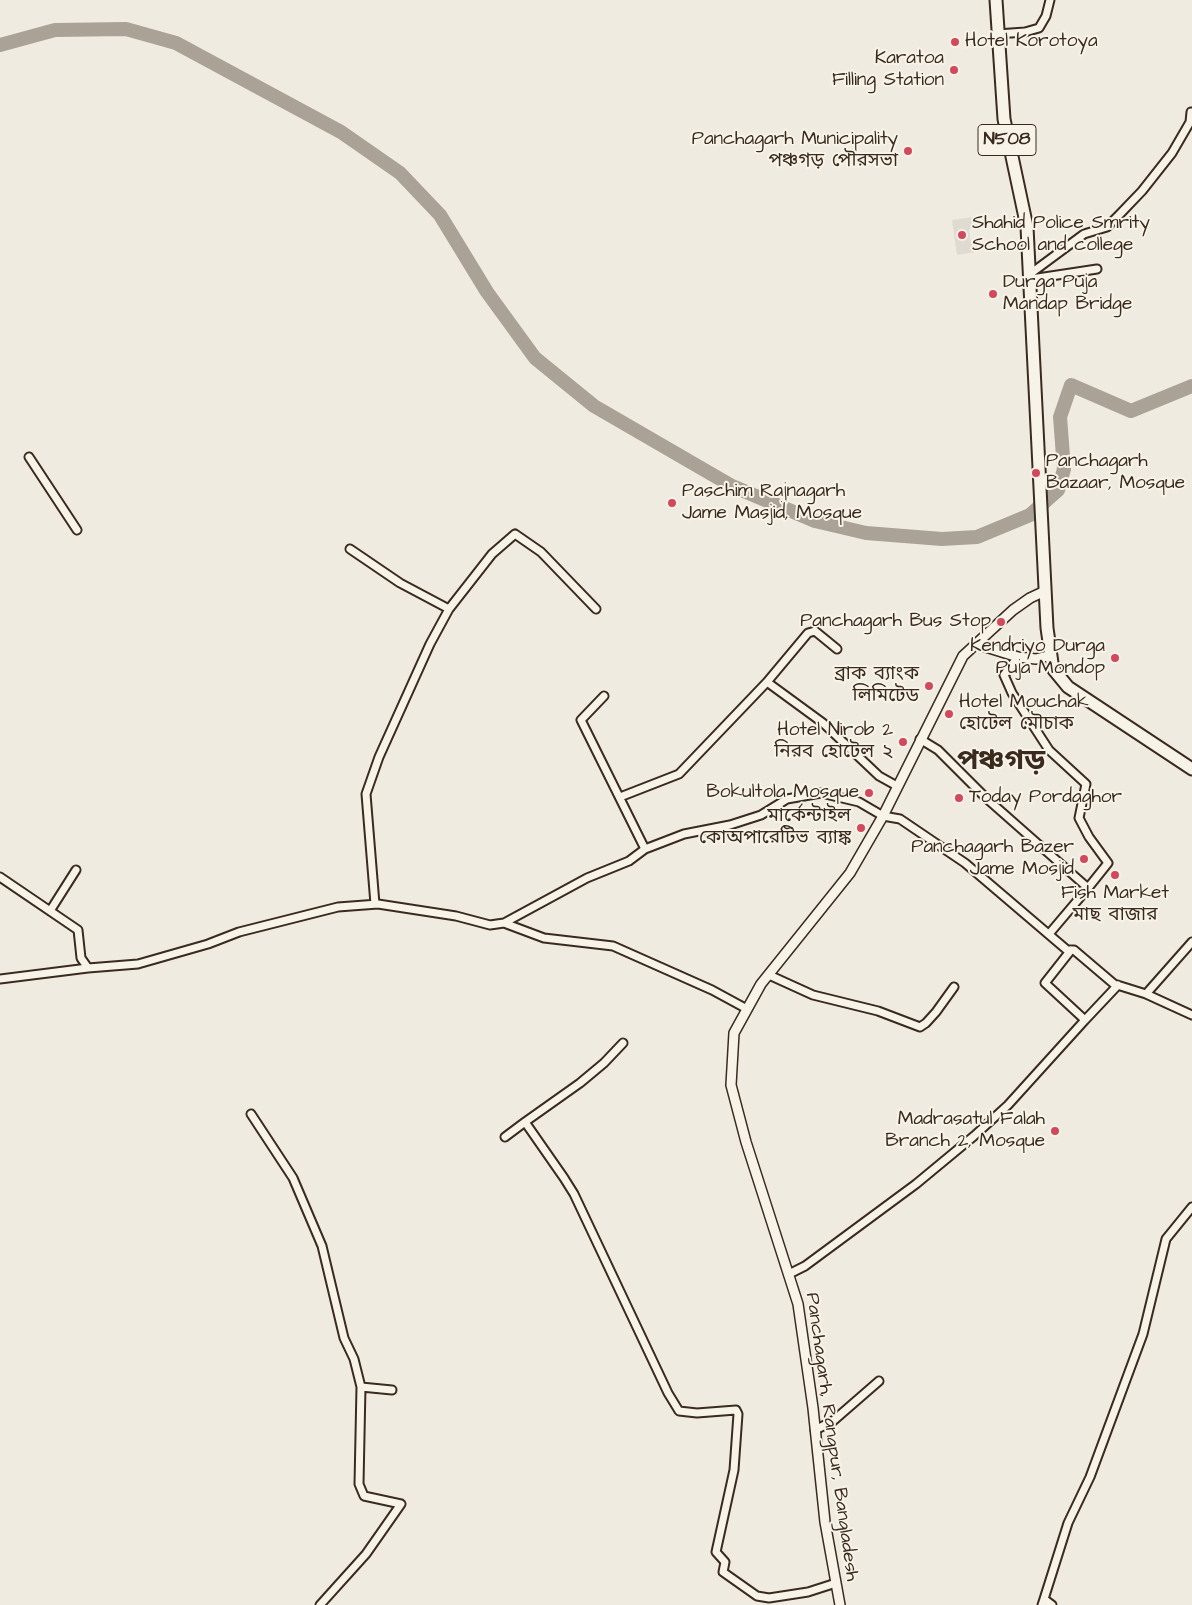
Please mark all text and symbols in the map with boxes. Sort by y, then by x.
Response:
place label: Hotel Korotoya [965,31,1098,53]
marker: Hotel Korotoya [949,36,961,48]
place label: Karatoa Filling Station [832,48,944,92]
marker: Karatoa Filling Station [948,64,960,76]
road number: N508 [978,124,1036,156]
place label: Panchagarh Municipality পঞ্চগড় পৌরসভা [692,129,898,173]
marker: Panchagarh Municipality পঞ্চগড় পৌরসভা [902,145,914,157]
place label: Shahid Police Smrity School and college [972,213,1150,257]
marker: Shahid Police Smrity School and college [956,229,968,241]
place label: Durga Puja Mandap Bridge [1003,272,1132,316]
marker: Durga Puja Mandap Bridge [987,288,999,300]
place label: Panchagarh Bazaar, Mosque [1046,451,1185,495]
marker: Panchagarh Bazaar, Mosque [1030,467,1042,479]
place label: Paschim Rajnagarh Jame Masjid, Mosque [682,481,862,525]
marker: Paschim Rajnagarh Jame Masjid, Mosque [666,497,678,509]
place label: Panchagarh Bus Stop [800,611,991,633]
marker: Panchagarh Bus Stop [995,616,1007,628]
place label: Kendriyo Durga Puja Mondop [970,636,1105,680]
marker: Kendriyo Durga Puja Mondop [1109,652,1121,664]
place label: ব্রাক ব্যাংক লিমিটেড [835,664,919,708]
marker: ব্রাক ব্যাংক লিমিটেড [923,680,935,692]
place label: Hotel Mouchak হোটেল মৌচাক [959,692,1089,736]
marker: Hotel Mouchak হোটেল মৌচাক [943,708,955,720]
place label: Hotel Nirob 2 নিরব হোটেল ২ [774,720,893,764]
marker: Hotel Nirob 2 নিরব হোটেল ২ [897,736,909,748]
district label: পঞ্চগড় [957,746,1045,780]
place label: Bokultola Mosque [706,782,859,804]
marker: Bokultola Mosque [863,787,875,799]
place label: Today Pordaghor [969,787,1122,809]
marker: Today Pordaghor [953,792,965,804]
place label: মার্কেন্টাইল কোঅপারেটিভ ব্যাঙ্ক [699,806,851,850]
marker: মার্কেন্টাইল কোঅপারেটিভ ব্যাঙ্ক [855,822,867,834]
place label: Panchagarh Bazer Jame Mosjid [911,837,1074,881]
marker: Panchagarh Bazer Jame Mosjid [1078,853,1090,865]
marker: Fish Market মাছ বাজার [1109,869,1121,881]
place label: Fish Market মাছ বাজার [1061,883,1169,927]
place label: Madrasatul Falah Branch 2, Mosque [885,1109,1045,1153]
marker: Madrasatul Falah Branch 2, Mosque [1049,1125,1061,1137]
street label: Panchagarh, Rangpur, Bangladesh [799,1291,863,1583]

